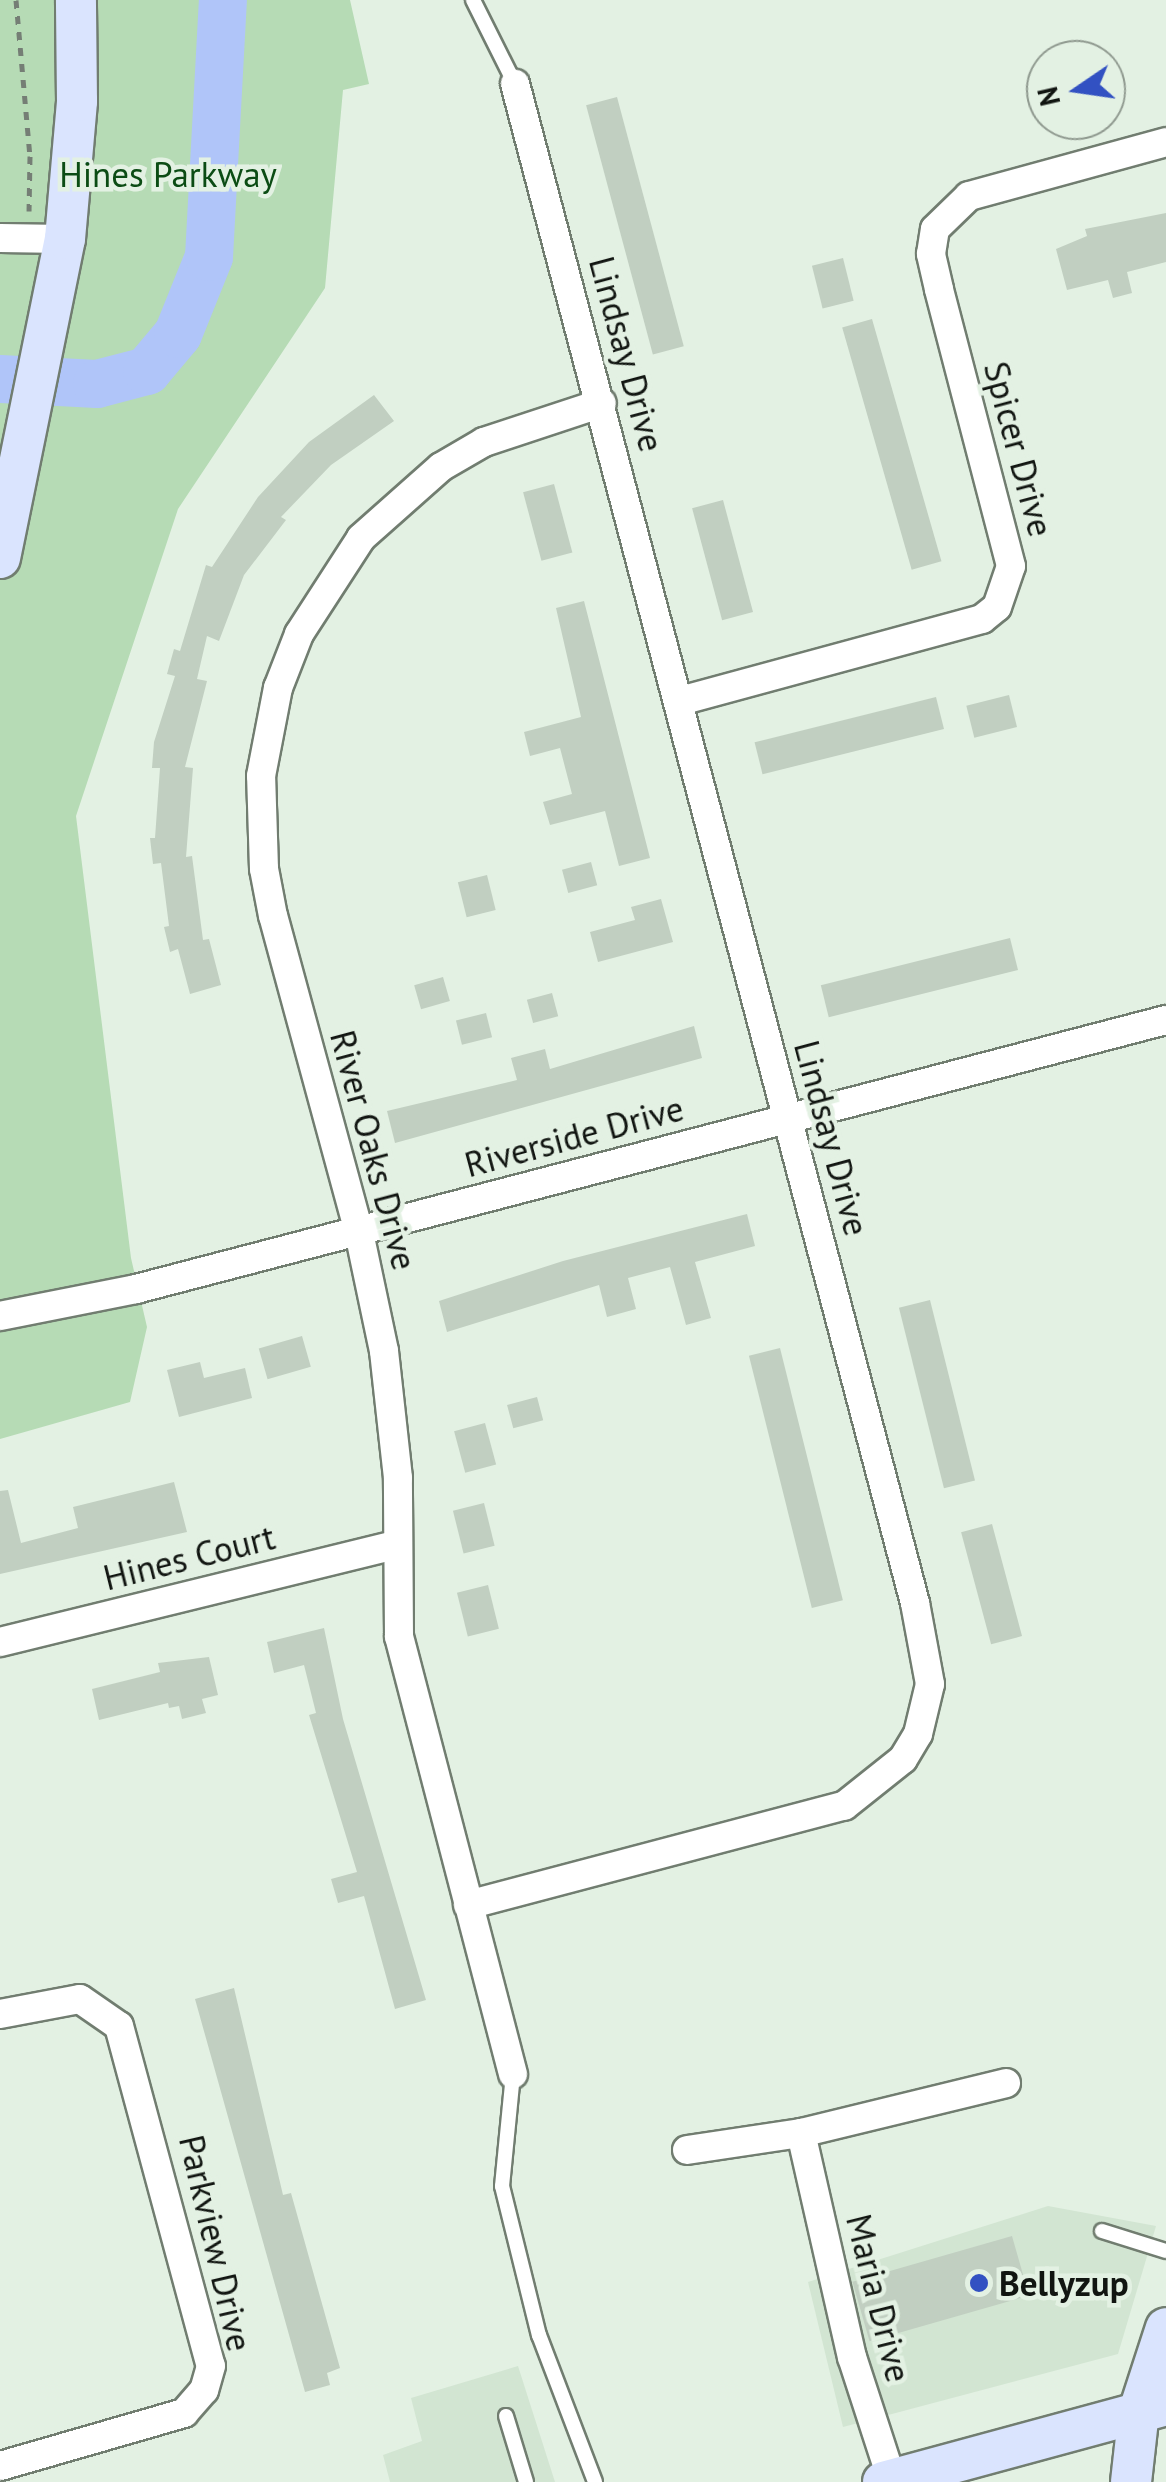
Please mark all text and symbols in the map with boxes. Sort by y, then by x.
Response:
north arrow [1026,40,1126,140]
text: N [1028,83,1068,110]
park label: Hines Parkway [59,153,277,195]
street label: Lindsay Drive [581,251,673,457]
street label: Spicer Drive [976,357,1062,541]
street label: River Oaks Drive [322,1026,426,1274]
street label: Lindsay Drive [786,1035,878,1241]
street label: Riverside Drive [460,1087,688,1185]
street label: Hines Court [99,1515,279,1599]
street label: Parkview Drive [171,2130,261,2356]
street label: Maria Drive [838,2210,920,2386]
place label: Bellyzup [999,2262,1129,2304]
marker: Bellyzup [968,2272,990,2294]

